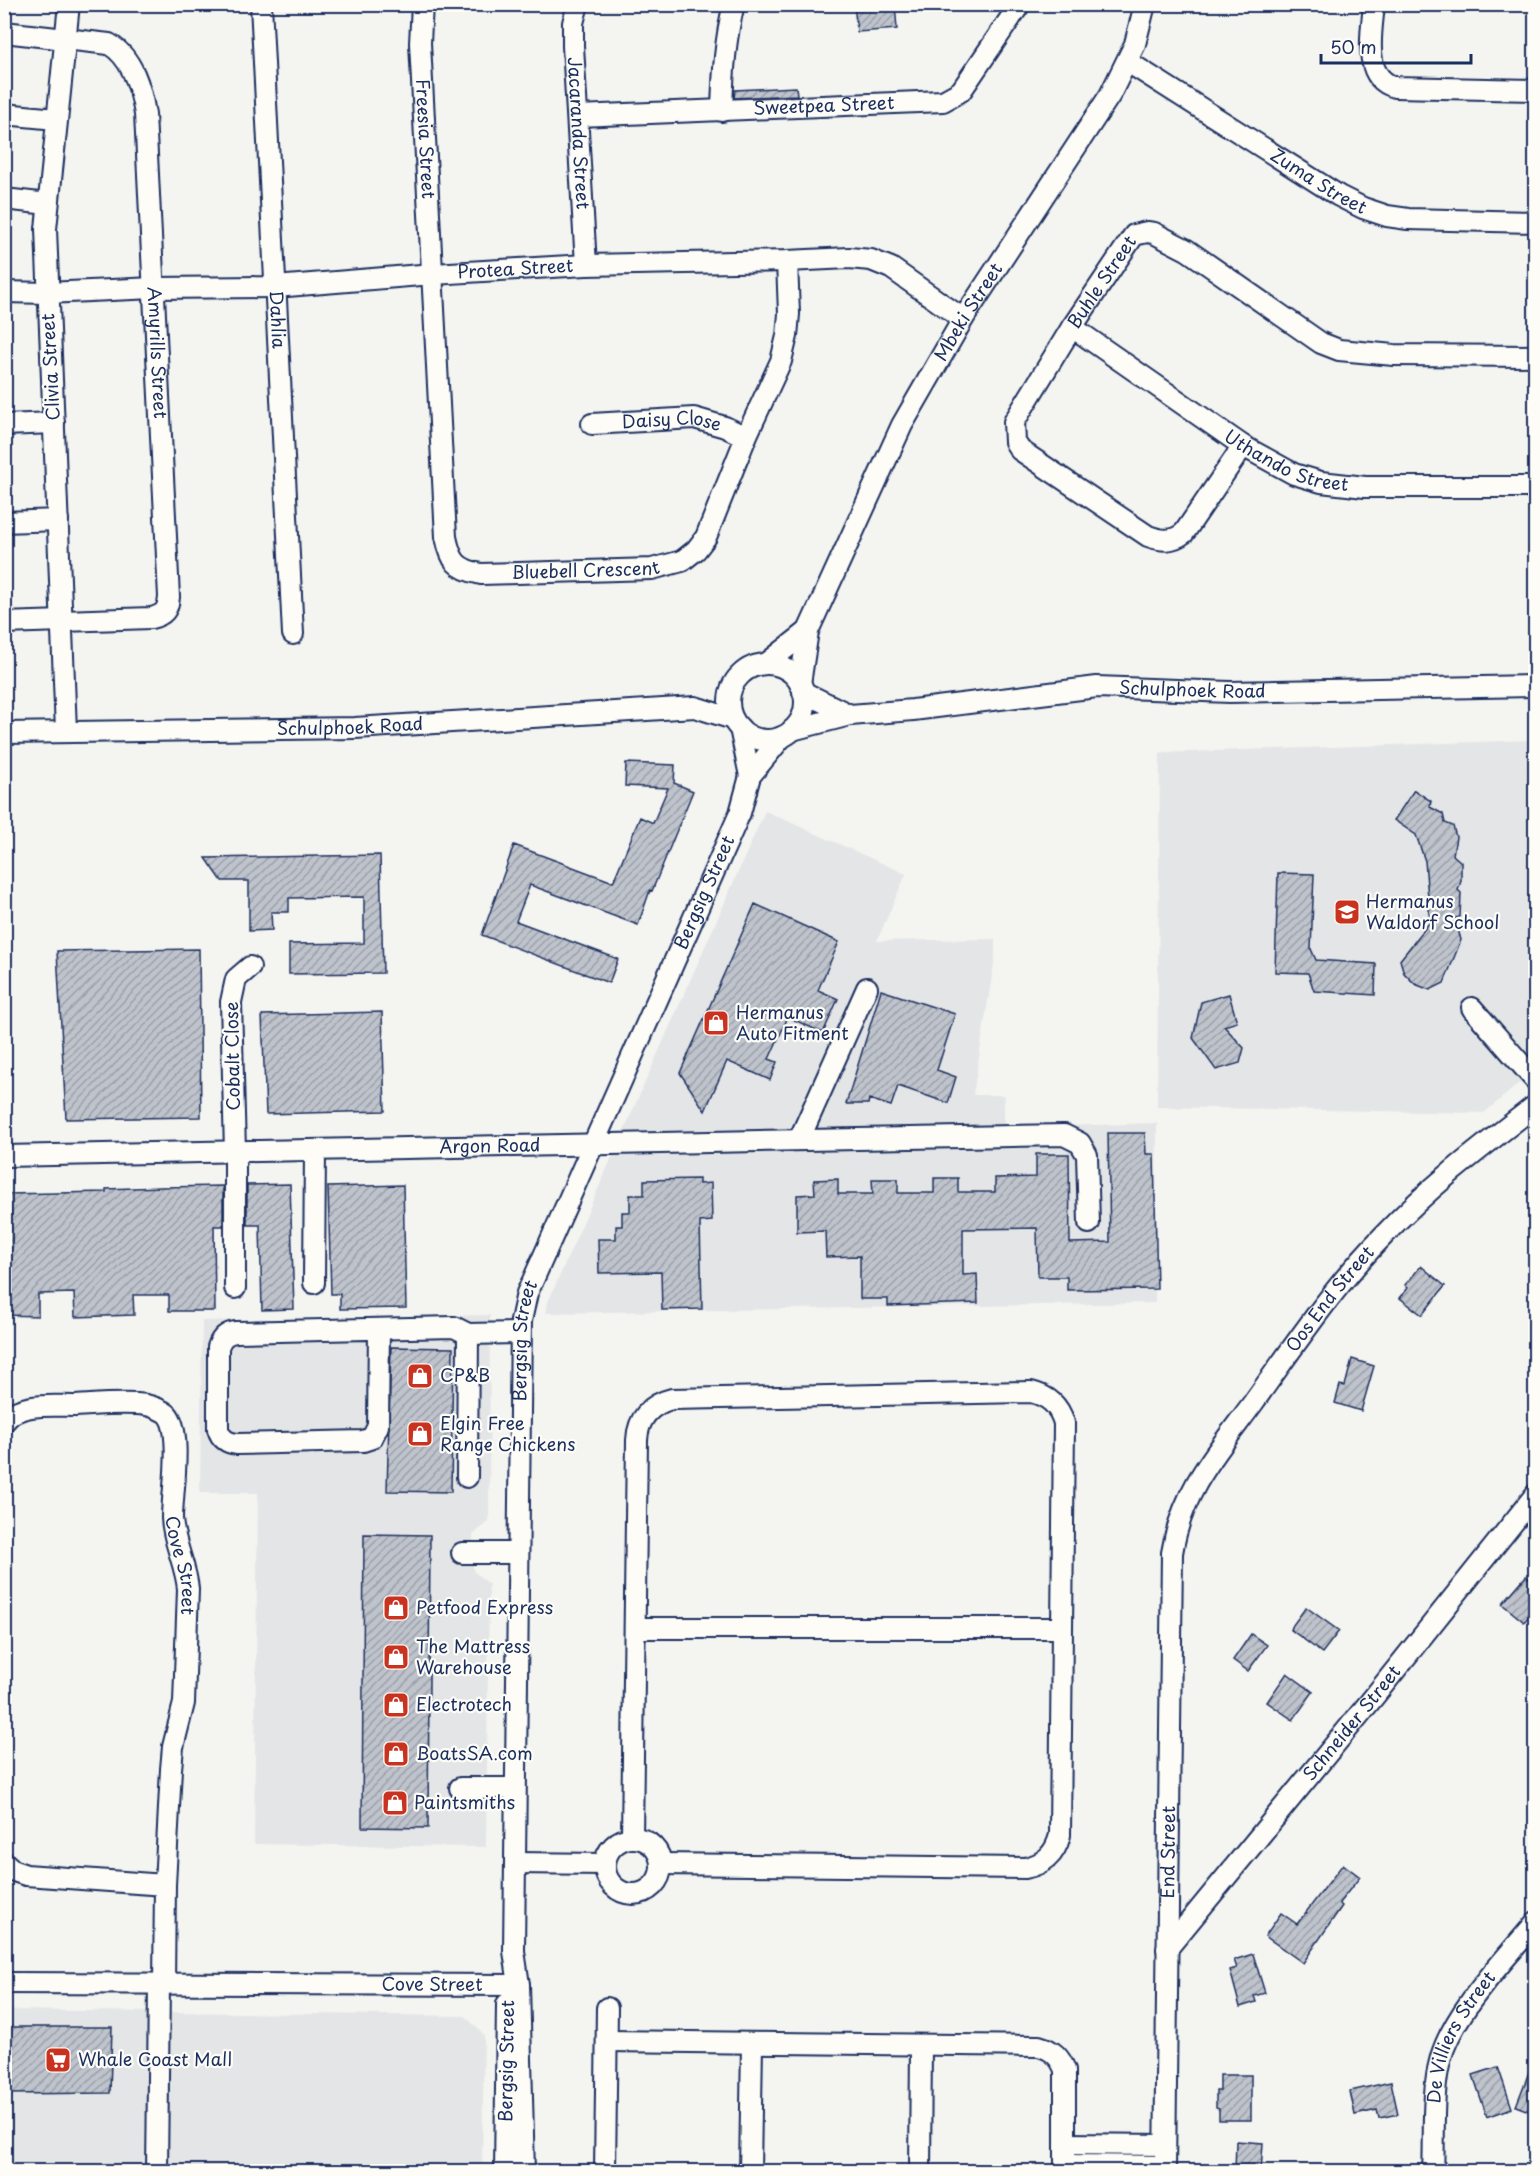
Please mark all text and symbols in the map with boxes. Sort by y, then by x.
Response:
scale bar [1321,27,1471,65]
text: 50 m [1330,33,1377,60]
street label: Jacaranda Street [562,56,598,210]
street label: Freesia Street [410,78,443,199]
street label: Sweetpea Street [753,88,895,121]
street label: Zuma Street [1266,141,1372,220]
street label: Buhle Street [1060,230,1142,333]
street label: Protea Street [456,251,574,285]
street label: Mbeki Street [926,257,1008,366]
street label: Amyrills Street [142,286,175,419]
street label: Dahlia [264,290,293,349]
street label: Clivia Street [33,313,66,421]
street label: Daisy Close [621,403,725,437]
street label: Uthando Street [1219,422,1350,497]
street label: Bluebell Crescent [511,553,663,585]
street label: Schulphoek Road [1119,673,1266,704]
street label: Schulphoek Road [276,709,424,741]
street label: Bergsig Street [666,831,740,954]
place label: Hermanus Waldorf School [1366,887,1499,935]
school or university icon: Hermanus Waldorf School [1332,897,1362,927]
place label: Hermanus Auto Fitment [736,998,848,1046]
street label: Cobalt Close [217,1001,246,1111]
shop icon: Hermanus Auto Fitment [701,1008,731,1038]
street label: Argon Road [439,1130,541,1159]
street label: Oos End Street [1279,1239,1380,1357]
street label: Bergsig Street [505,1275,543,1402]
shop icon: CP&B [405,1361,435,1391]
place label: CP&B [440,1361,490,1388]
place label: Elgin Free Range Chickens [440,1409,575,1457]
shop icon: Elgin Free Range Chickens [405,1419,435,1449]
street label: Cove Street [160,1514,203,1615]
shop icon: Petfood Express [381,1593,411,1623]
place label: Petfood Express [416,1593,553,1620]
place label: The Mattress Warehouse [416,1632,530,1680]
shop icon: The Mattress Warehouse [381,1642,411,1672]
street label: Schneider Street [1295,1659,1406,1786]
shop icon: Electrotech [381,1690,411,1720]
place label: Electrotech [416,1690,512,1717]
shop icon: BoatsSA.com [381,1739,411,1769]
place label: BoatsSA.com [416,1739,533,1766]
shop icon: Paintsmiths [380,1788,410,1818]
place label: Paintsmiths [414,1788,515,1815]
street label: End Street [1153,1806,1181,1898]
street label: De Villiers Street [1419,1965,1501,2104]
street label: Cove Street [381,1969,483,1997]
street label: Bergsig Street [491,2000,520,2122]
supermarket icon: Whale Coast Mall [43,2045,73,2075]
place label: Whale Coast Mall [78,2045,232,2072]

